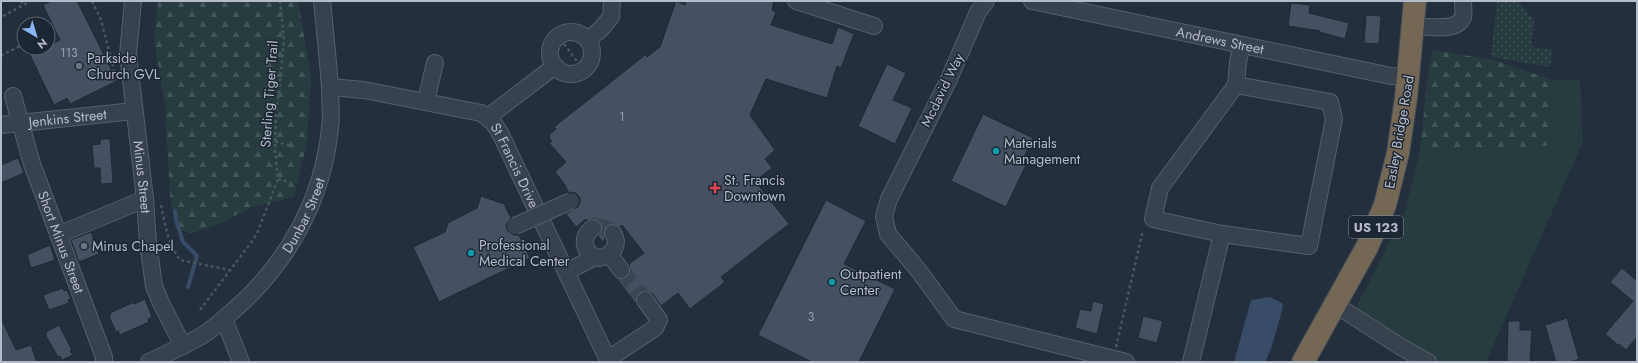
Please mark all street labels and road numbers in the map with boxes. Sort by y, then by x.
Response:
street label: Andrews Street [1174,21,1266,59]
street label: Sterling Tiger Trail [255,40,283,148]
street label: Mcdavid Way [915,49,969,130]
street label: Easley Bridge Road [1379,74,1419,190]
street label: Jenkins Street [26,104,108,132]
street label: St Francis Drive [486,119,544,211]
street label: Minus Street [128,139,156,215]
street label: Dunbar Street [277,175,330,257]
street label: Short Minus Street [33,188,90,297]
road number: US 123 [1349,216,1403,238]

